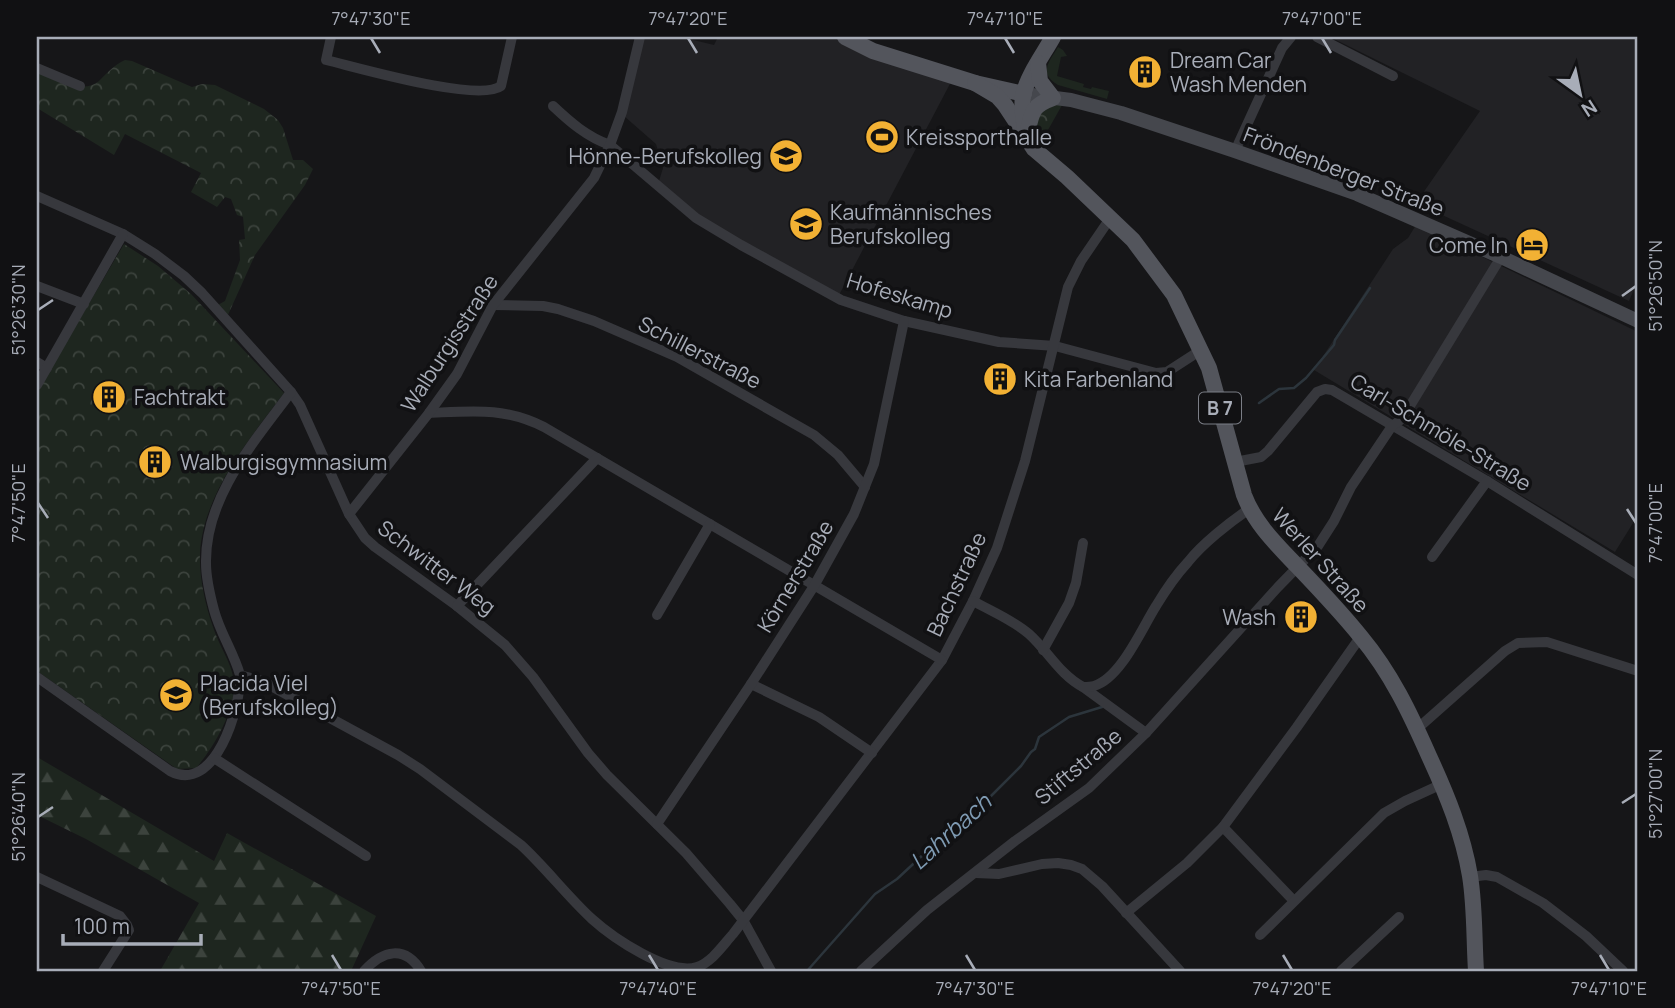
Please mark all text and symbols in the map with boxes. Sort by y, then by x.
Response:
text: 7°47'30"E [332,6,410,30]
text: 7°47'20"E [648,6,728,30]
text: 7°47'10"E [967,6,1043,30]
text: 7°47'00"E [1282,6,1362,30]
place label: Dream Car Wash Menden [1170,46,1307,98]
building icon: Dream Car Wash Menden [1126,53,1164,91]
north arrow [1546,60,1616,130]
text: N [1576,94,1602,123]
sports icon: Kreissporthalle [863,118,901,156]
street label: Fröndenberger Straße [1240,120,1448,222]
place label: Kreissporthalle [906,123,1052,151]
school or university icon: Hönne-Berufskolleg [767,137,805,175]
place label: Hönne-Berufskolleg [568,142,762,170]
place label: Kaufmännisches Berufskolleg [830,198,992,250]
school or university icon: Kaufmännisches Berufskolleg [787,205,825,243]
hotel icon: Come In [1513,226,1551,264]
place label: Come In [1429,231,1508,259]
text: 51°26'50"N [1643,240,1667,332]
text: 51°26'30"N [6,264,30,356]
street label: Hofeskamp [844,266,956,324]
street label: Walburgisstraße [394,269,504,417]
street label: Schillerstraße [634,309,766,395]
building icon: Kita Farbenland [981,360,1019,398]
place label: Kita Farbenland [1024,365,1173,393]
street label: Carl-Schmöle-Straße [1345,367,1537,497]
building icon: Fachtrakt [90,378,128,416]
place label: Fachtrakt [134,383,226,411]
road number: B 7 [1199,392,1241,424]
building icon: Walburgisgymnasium [136,443,174,481]
place label: Walburgisgymnasium [180,448,387,476]
text: 7°47'50"E [6,463,30,543]
text: 7°47'00"E [1643,483,1667,563]
street label: Werler Straße [1266,502,1376,618]
street label: Schwitter Weg [372,513,502,621]
street label: Körnerstraße [750,515,840,637]
street label: Bachstraße [920,527,992,641]
building icon: Wash [1282,598,1320,636]
place label: Wash [1222,603,1276,631]
place label: Placida Viel (Berufskolleg) [200,669,339,721]
school or university icon: Placida Viel (Berufskolleg) [157,676,195,714]
street label: Stiftstraße [1029,721,1127,811]
text: 51°27'00"N [1643,749,1667,839]
text: 51°26'40"N [6,772,30,862]
water label: Lahrbach [902,785,999,876]
scale bar [63,903,201,947]
text: 100 m [74,912,130,940]
text: 7°47'50"E [301,976,381,1000]
text: 7°47'40"E [619,976,697,1000]
text: 7°47'30"E [936,976,1014,1000]
text: 7°47'20"E [1252,976,1332,1000]
text: 7°47'10"E [1571,976,1647,1000]

